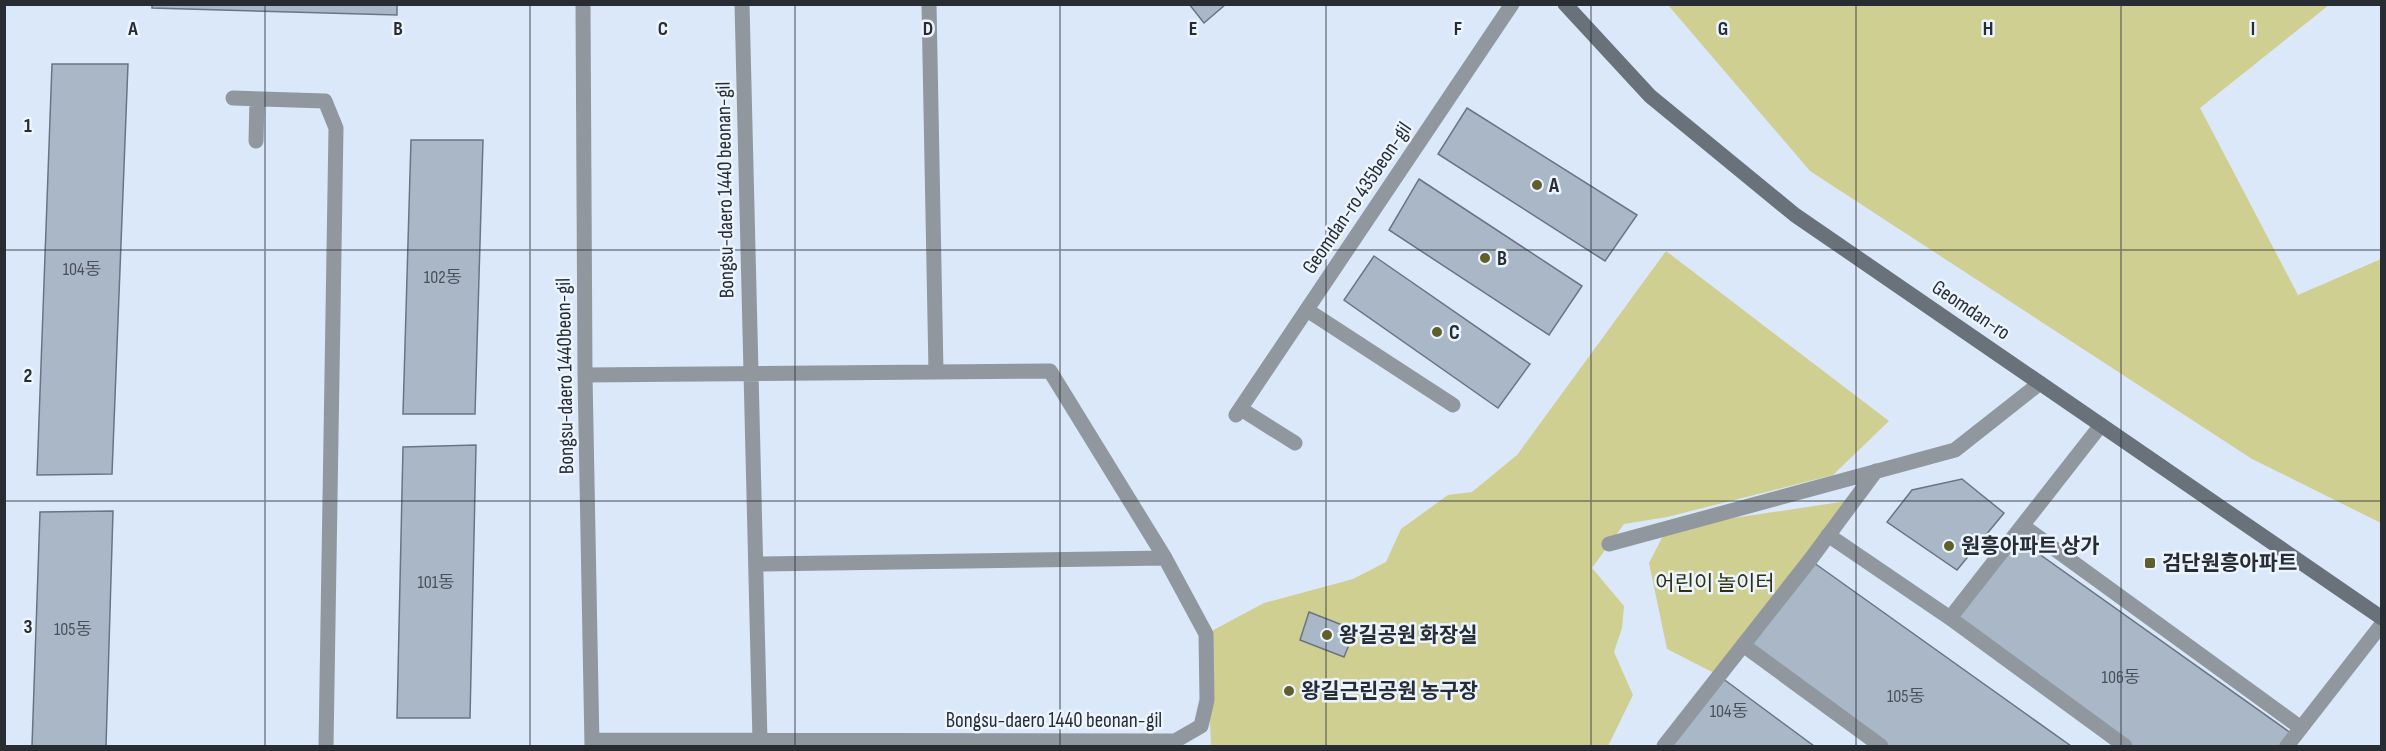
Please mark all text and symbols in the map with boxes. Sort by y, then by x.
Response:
text: A [127,17,138,41]
text: B [393,17,403,41]
text: C [658,17,668,41]
text: D [923,17,933,41]
text: E [1189,17,1197,41]
text: F [1454,17,1462,41]
text: G [1718,17,1728,41]
text: H [1983,17,1993,41]
text: I [2251,17,2255,41]
street label: Bongsu-daero 1440 beonan-gil [711,82,739,298]
text: 1 [24,114,32,138]
street label: Geomdan-ro 435beon-gil [1297,117,1417,279]
place label: A [1548,173,1560,198]
marker: A [1530,178,1544,192]
place label: B [1497,246,1507,271]
marker: B [1478,251,1492,265]
house number: 104동 [63,259,101,280]
house number: 102동 [424,267,462,288]
street label: Geomdan-ro [1927,275,2015,345]
street label: Bongsu-daero 1440beon-gil [551,278,579,474]
place label: C [1449,320,1460,345]
marker: C [1430,325,1444,339]
text: 2 [24,364,32,388]
place label: 원흥아파트 상가 [1961,534,2100,559]
marker: 원흥아파트 상가 [1942,539,1956,553]
place label: 검단원흥아파트 [2162,551,2297,576]
marker: 검단원흥아파트 [2143,556,2157,570]
park label: 어린이 놀이터 [1655,571,1775,596]
house number: 101동 [417,572,455,593]
text: 3 [24,615,33,639]
house number: 105동 [54,619,92,640]
place label: 왕길공원 화장실 [1339,623,1478,648]
marker: 왕길공원 화장실 [1320,628,1334,642]
house number: 106동 [2102,667,2140,688]
place label: 왕길근린공원 농구장 [1301,679,1478,704]
marker: 왕길근린공원 농구장 [1282,684,1296,698]
house number: 105동 [1887,686,1925,707]
house number: 104동 [1710,701,1748,722]
street label: Bongsu-daero 1440 beonan-gil [946,708,1162,733]

